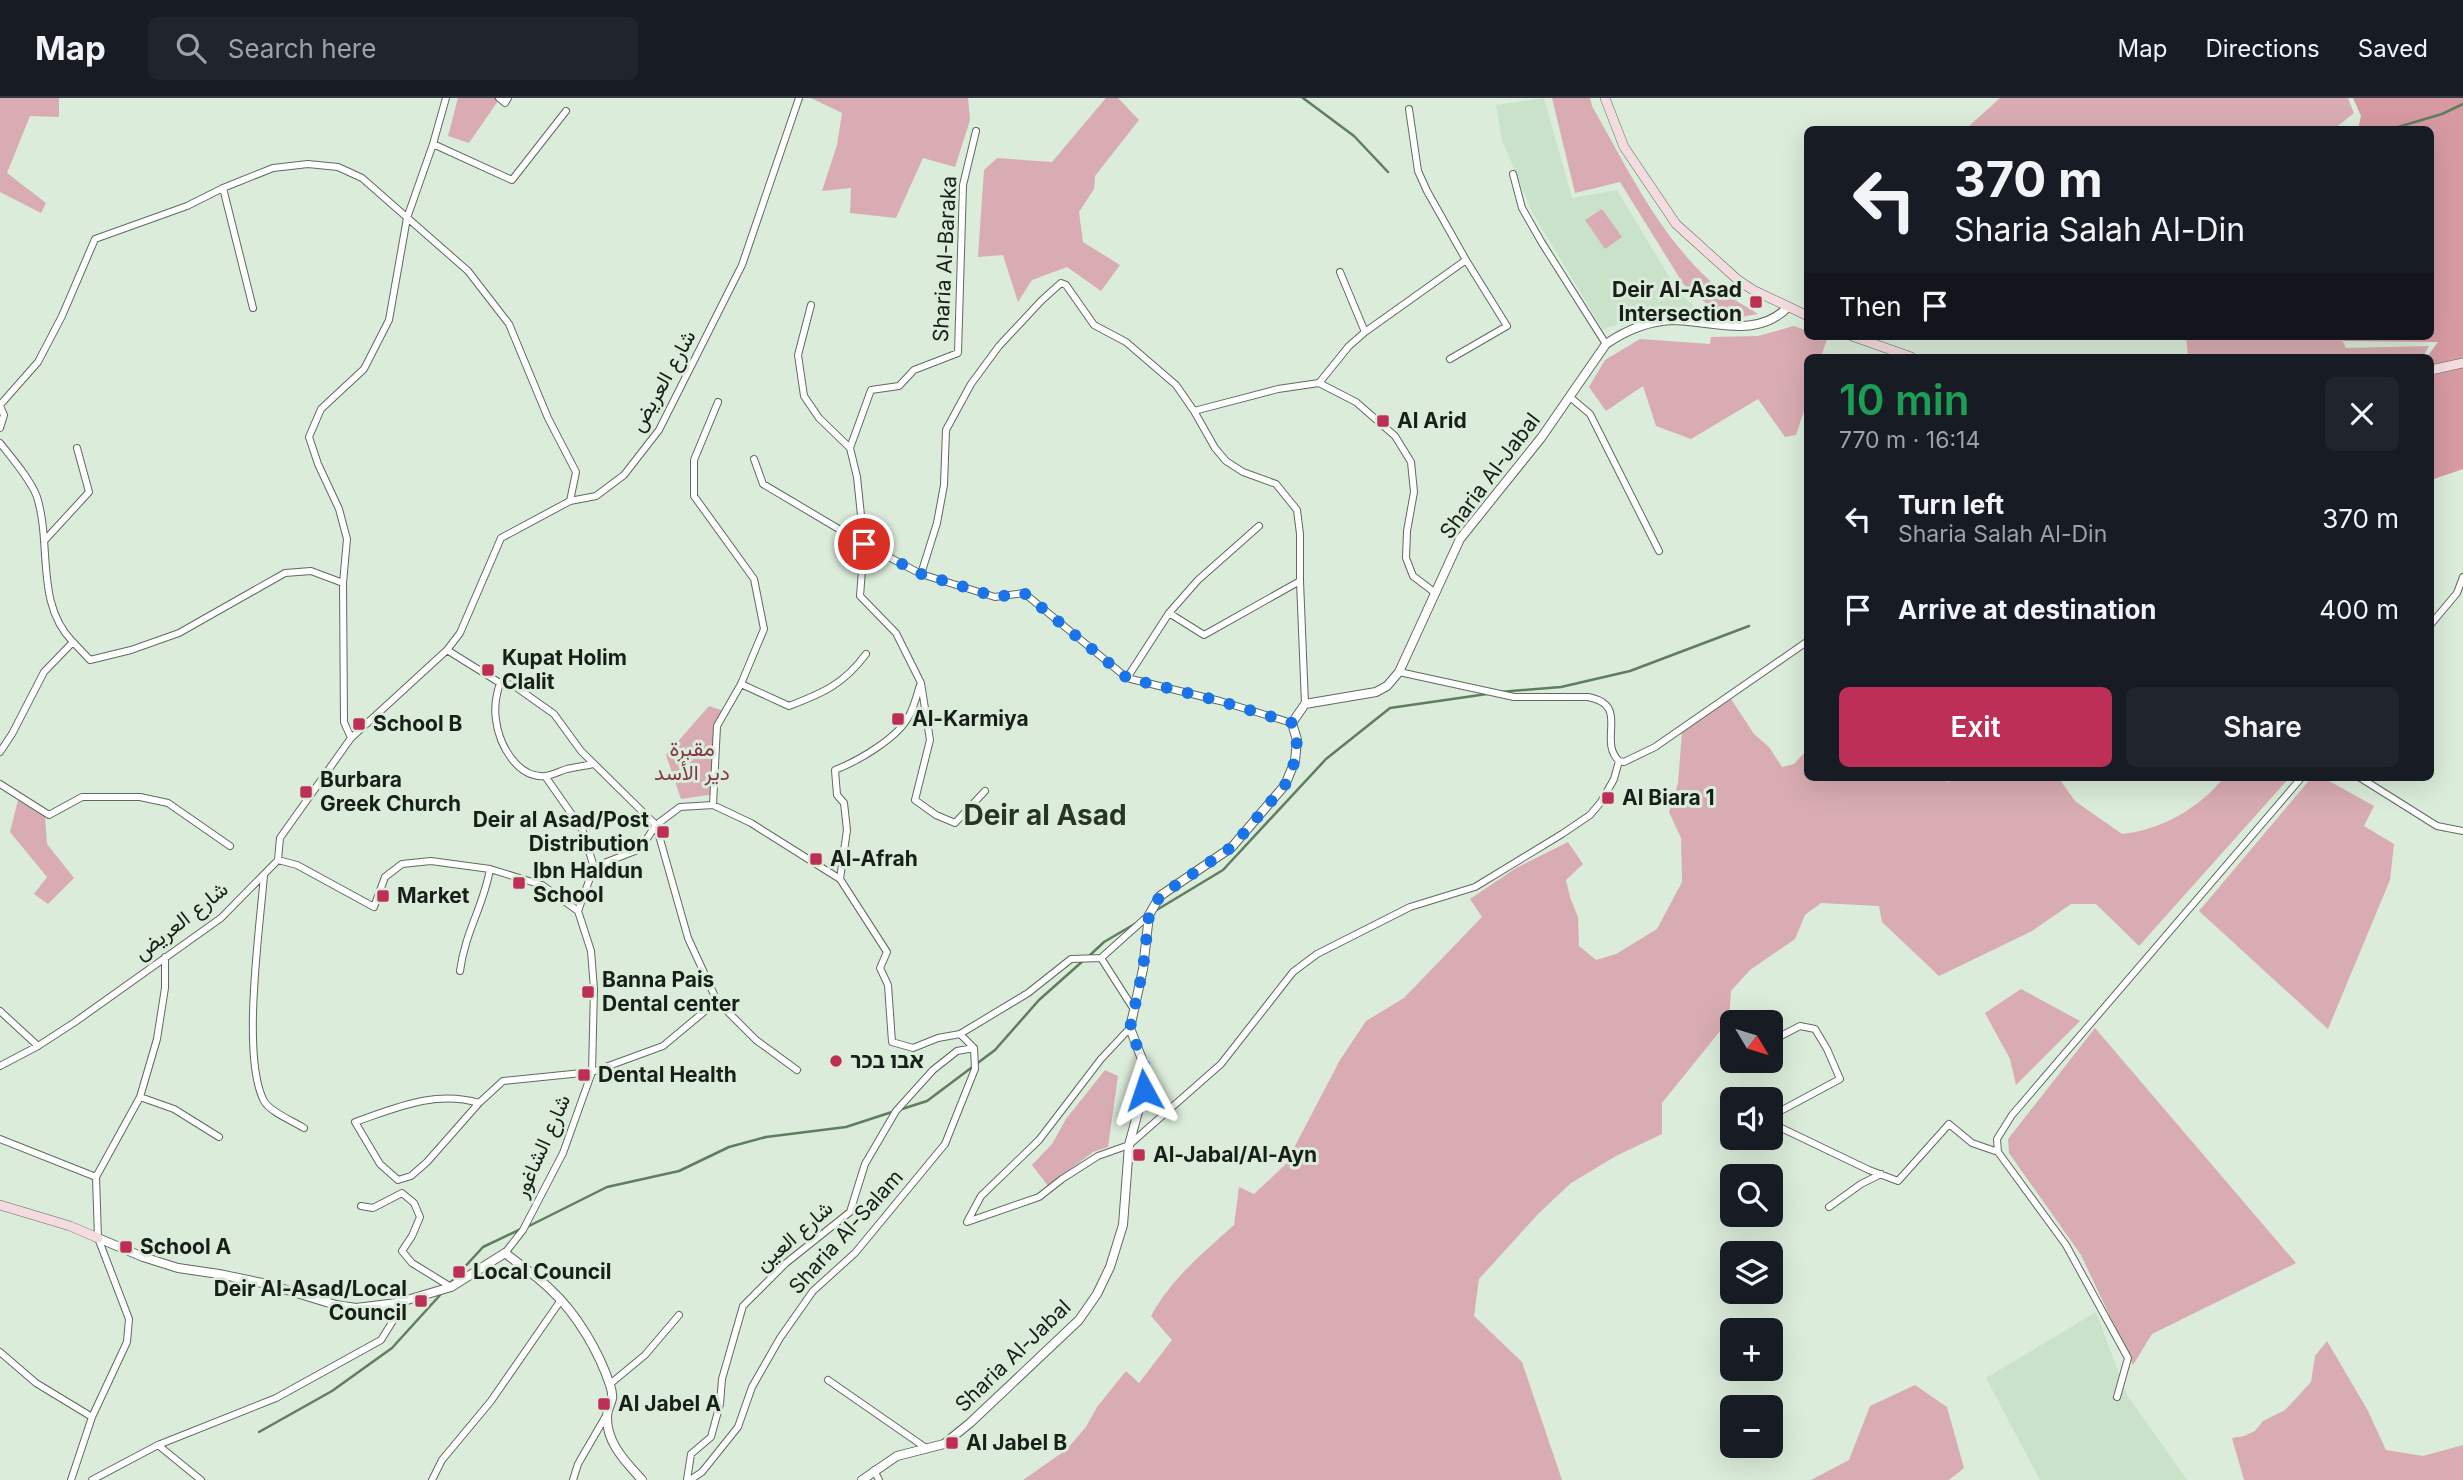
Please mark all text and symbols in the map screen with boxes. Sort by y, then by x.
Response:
search box [148,17,638,80]
text: Map [35,28,106,68]
icon: search [172,29,210,67]
text: Search here [228,33,376,64]
text: Map [2118,34,2167,63]
text: Directions [2205,34,2320,63]
text: Saved [2358,34,2428,63]
text: 370 m [1954,150,2103,209]
icon: left [1839,154,1930,245]
street label: Sharia Al-Baraka [928,175,961,343]
text: Sharia Salah Al-Din [1954,210,2245,249]
place label: Deir Al-Asad Intersection [1612,277,1742,326]
icon: arrive [1916,287,1954,325]
text: Then [1839,291,1902,322]
marker: Deir Al-Asad Intersection [1748,294,1764,310]
street label: شارع العريض [624,326,702,437]
text: 10 min [1839,374,1970,425]
button: close [2325,377,2399,451]
place label: Al Arid [1397,408,1467,433]
street label: Sharia Al-Jabal [1434,408,1545,543]
marker: Al Arid [1375,413,1391,429]
text: 770 m · 16:14 [1839,426,1980,454]
text: Turn left [1898,489,2004,520]
icon: left [1839,500,1877,538]
text: 370 m [2322,503,2399,534]
pin [834,514,894,574]
text: Sharia Salah Al-Din [1898,520,2107,548]
icon: arrive [845,525,883,563]
icon: arrive [1839,591,1877,629]
text: Arrive at destination [1898,594,2157,625]
text: 400 m [2319,594,2399,625]
place label: Kupat Holim Clalit [502,645,627,694]
marker: Kupat Holim Clalit [480,662,496,678]
button: Exit [1839,687,2112,767]
button: Share [2126,687,2399,767]
place label: Al-Karmiya [912,706,1029,731]
place label: School B [373,711,463,736]
marker: Al-Karmiya [890,711,906,727]
marker: School B [351,716,367,732]
park label: مقبرة دير الأسد [654,736,730,786]
place label: Burbara Greek Church [320,767,461,816]
marker: Burbara Greek Church [298,784,314,800]
place label: Al Biara 1 [1622,785,1715,810]
marker: Al Biara 1 [1600,790,1616,806]
district label: Deir al Asad [963,798,1127,832]
place label: Deir al Asad/Post Distribution [473,807,649,856]
marker: Deir al Asad/Post Distribution [655,824,671,840]
place label: Al-Afrah [830,846,918,871]
marker: Al-Afrah [808,851,824,867]
place label: Ibn Haldun School [533,858,643,907]
marker: Ibn Haldun School [511,875,527,891]
street label: شارع العريض [129,876,234,967]
place label: Market [397,883,470,908]
marker: Market [375,888,391,904]
place label: Banna Pais Dental center [602,967,740,1016]
marker: Banna Pais Dental center [580,984,596,1000]
north arrow [1720,1010,1783,1073]
map controls [1720,1010,1783,1458]
place label: אבו בכר [850,1048,924,1073]
marker: אבו בכר [828,1053,844,1069]
position arrow [1107,1053,1181,1127]
place label: Dental Health [598,1062,737,1087]
marker: Dental Health [576,1067,592,1083]
button: sound [1720,1087,1783,1150]
street label: شارع الشاغور [507,1091,577,1203]
place label: Al-Jabal/Al-Ayn [1153,1142,1317,1167]
marker: Al-Jabal/Al-Ayn [1131,1147,1147,1163]
street label: Sharia Al-Salam [783,1164,908,1299]
button: search [1720,1164,1783,1227]
street label: شارع العين [750,1195,839,1278]
place label: School A [140,1234,232,1259]
marker: School A [118,1239,134,1255]
button: layers [1720,1241,1783,1304]
place label: Local Council [473,1259,611,1284]
marker: Local Council [451,1264,467,1280]
place label: Deir Al-Asad/Local Council [214,1276,407,1325]
marker: Deir Al-Asad/Local Council [413,1293,429,1309]
street label: Sharia Al-Jabal [950,1294,1076,1417]
button: + [1720,1318,1783,1381]
place label: Al Jabel A [618,1391,721,1416]
button: − [1720,1395,1783,1458]
marker: Al Jabel A [596,1396,612,1412]
place label: Al Jabel B [966,1430,1067,1455]
marker: Al Jabel B [944,1435,960,1451]

